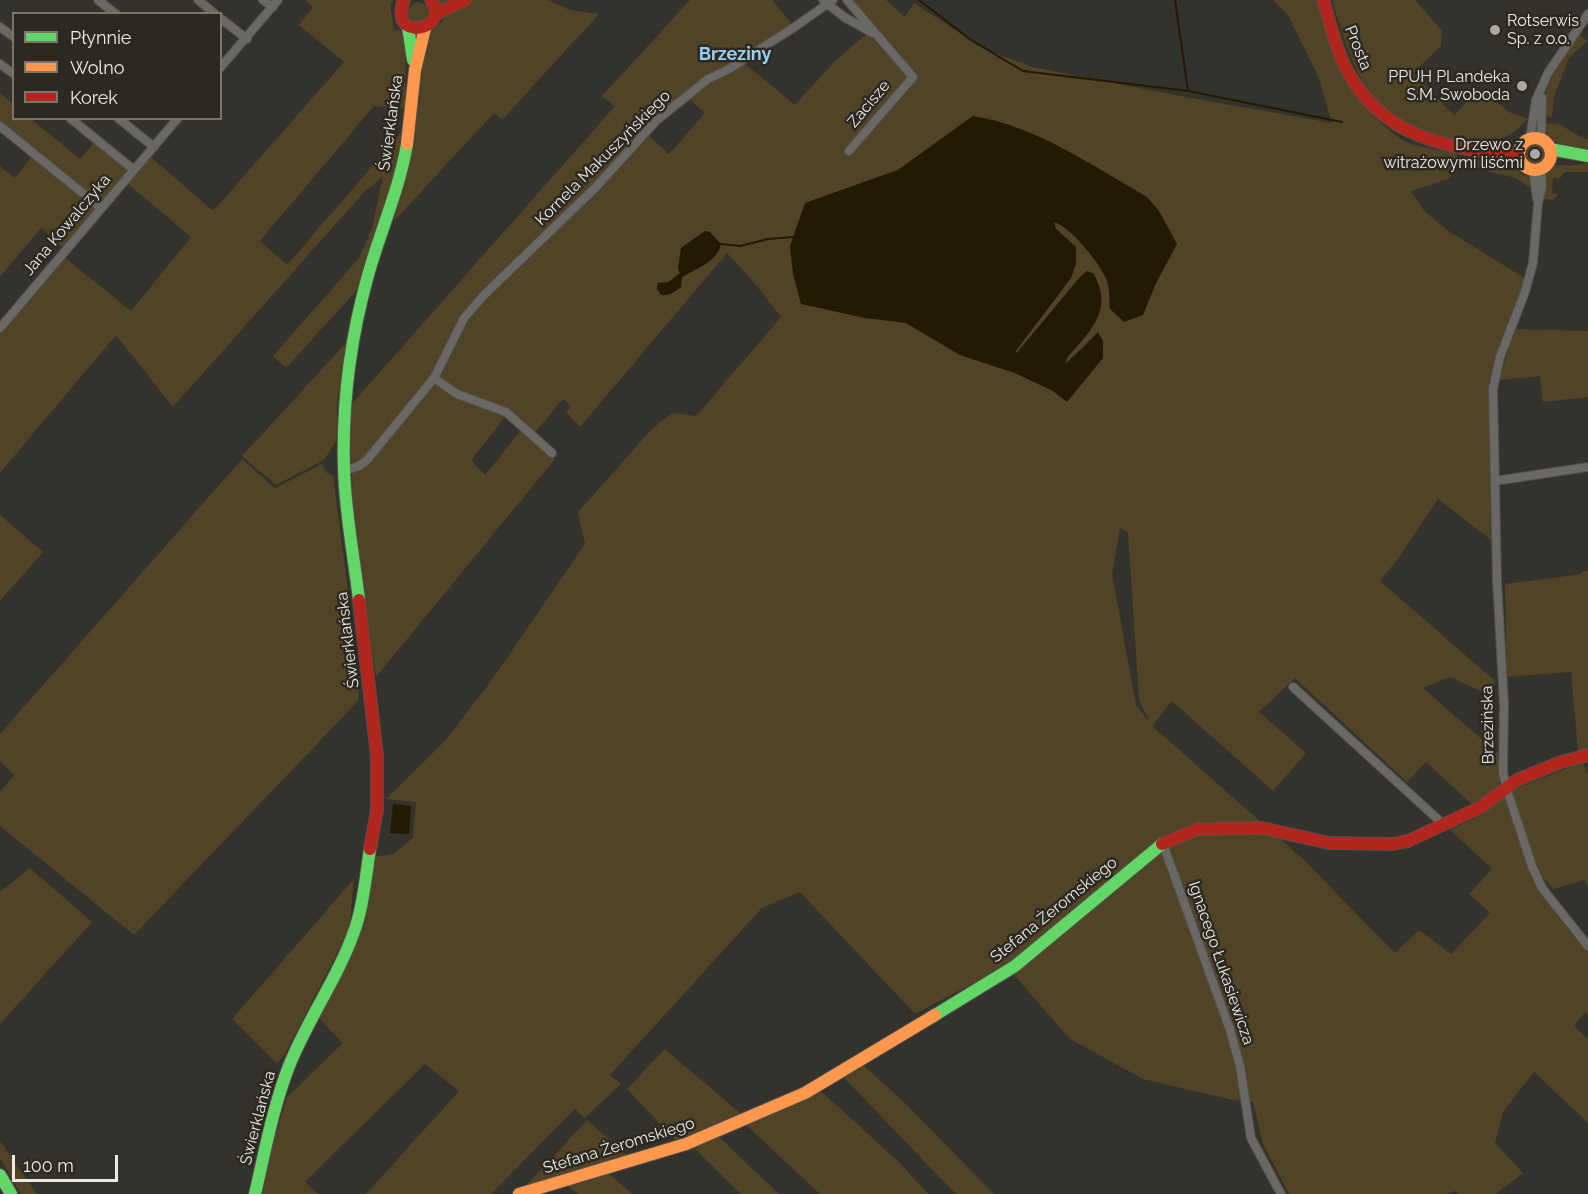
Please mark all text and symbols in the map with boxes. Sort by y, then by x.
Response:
place label: Rotserwis Sp. z o.o. [1507,11,1579,49]
legend [12,12,222,120]
street label: Prosta [1340,23,1376,73]
marker: Rotserwis Sp. z o.o. [1488,23,1502,37]
text: Płynnie [70,27,131,48]
district label: Brzeziny [699,44,771,66]
text: Wolno [70,57,124,78]
place label: PPUH PLandeka S.M. Swoboda [1388,67,1510,105]
street label: Świerklańska [375,74,407,172]
street label: Zacisze [844,76,894,132]
marker: PPUH PLandeka S.M. Swoboda [1515,79,1529,93]
street label: Kornela Makuszyńskiego [531,86,675,230]
text: Korek [70,87,118,108]
place label: Drzewo z witrażowymi liśćmi [1383,135,1523,173]
marker: Drzewo z witrażowymi liśćmi [1528,147,1542,161]
street label: Jana Kowalczyka [19,171,115,279]
street label: Świerklańska [333,591,363,689]
street label: Brzezińska [1478,685,1498,765]
street label: Stefana Żeromskiego [987,853,1121,967]
street label: Ignacego Łukasiewicza [1184,879,1258,1047]
street label: Świerklańska [236,1069,280,1167]
street label: Stefana Żeromskiego [541,1114,697,1178]
scale bar [15,1143,122,1181]
text: 100 m [23,1155,74,1176]

